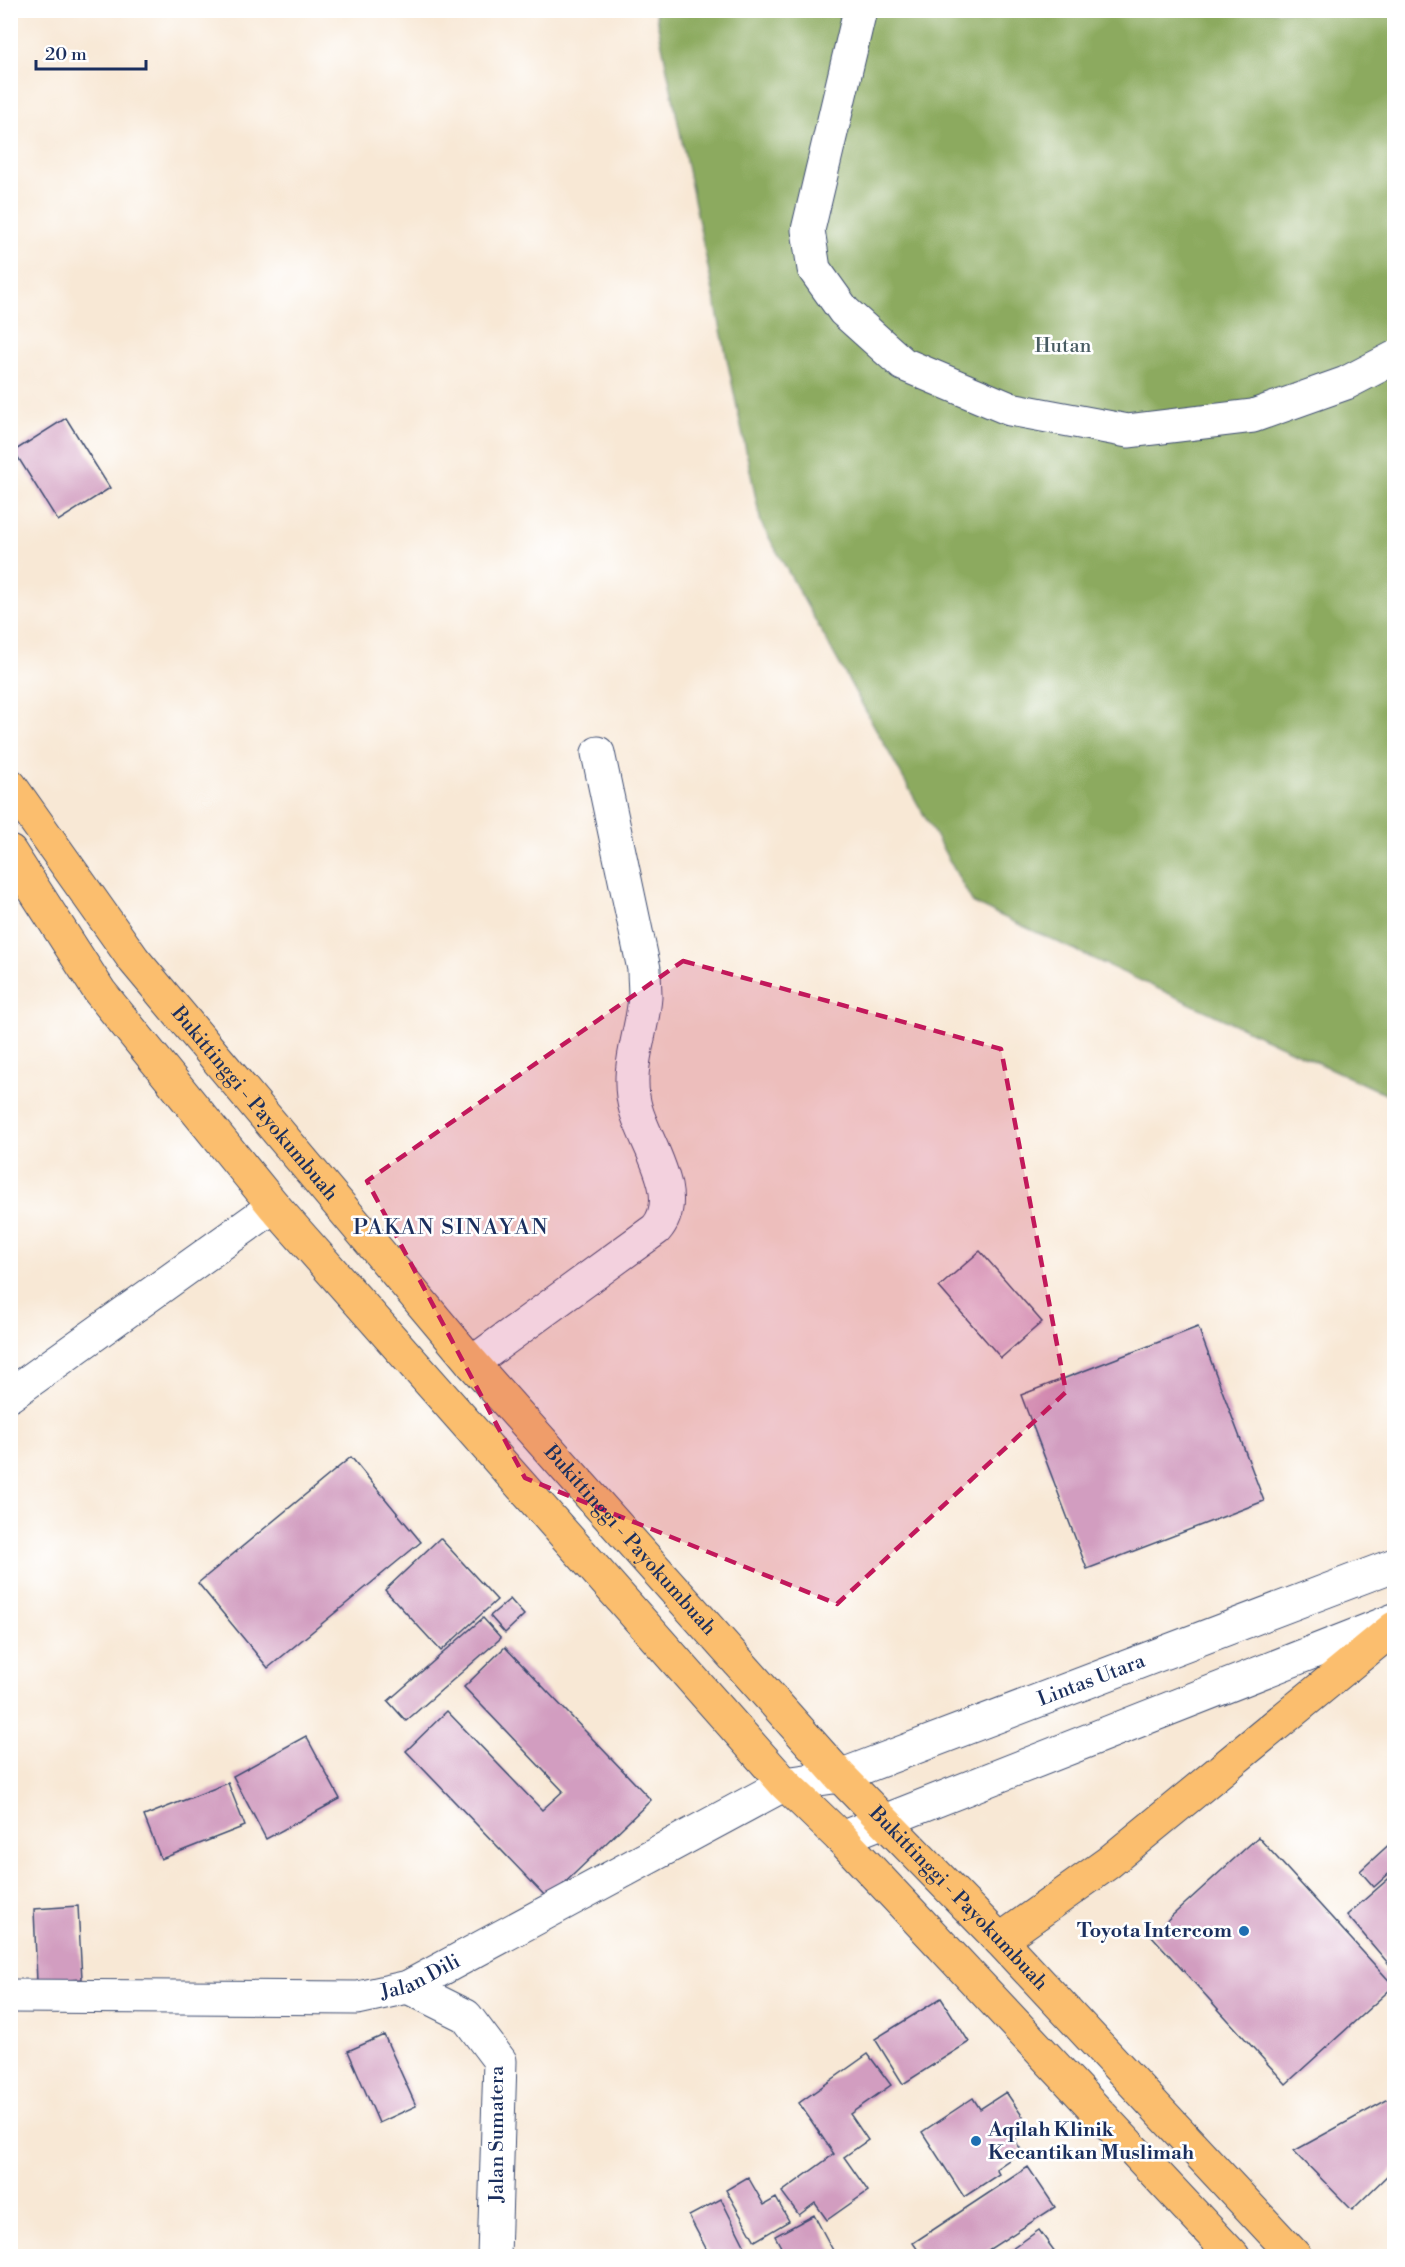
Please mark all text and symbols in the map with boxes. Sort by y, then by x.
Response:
scale bar [36,33,146,71]
text: 20 m [45,43,87,66]
park label: Hutan [1035,334,1092,359]
street label: Bukittinggi - Payokumbuah [165,1000,343,1206]
district label: PAKAN SINAYAN [353,1214,549,1241]
street label: Bukittinggi - Payokumbuah [538,1439,721,1641]
street label: Lintas Utara [1034,1648,1149,1712]
street label: Bukittinggi - Payokumbuah [863,1800,1053,1996]
place label: Toyota Intercom [1077,1919,1232,1944]
marker: Toyota Intercom [1237,1924,1251,1938]
street label: Jalan Dili [377,1949,465,2005]
street label: Jalan Sumatera [485,2065,510,2203]
place label: Aqilah Klinik Kecantikan Muslimah [987,2118,1195,2166]
marker: Aqilah Klinik Kecantikan Muslimah [969,2134,983,2148]

